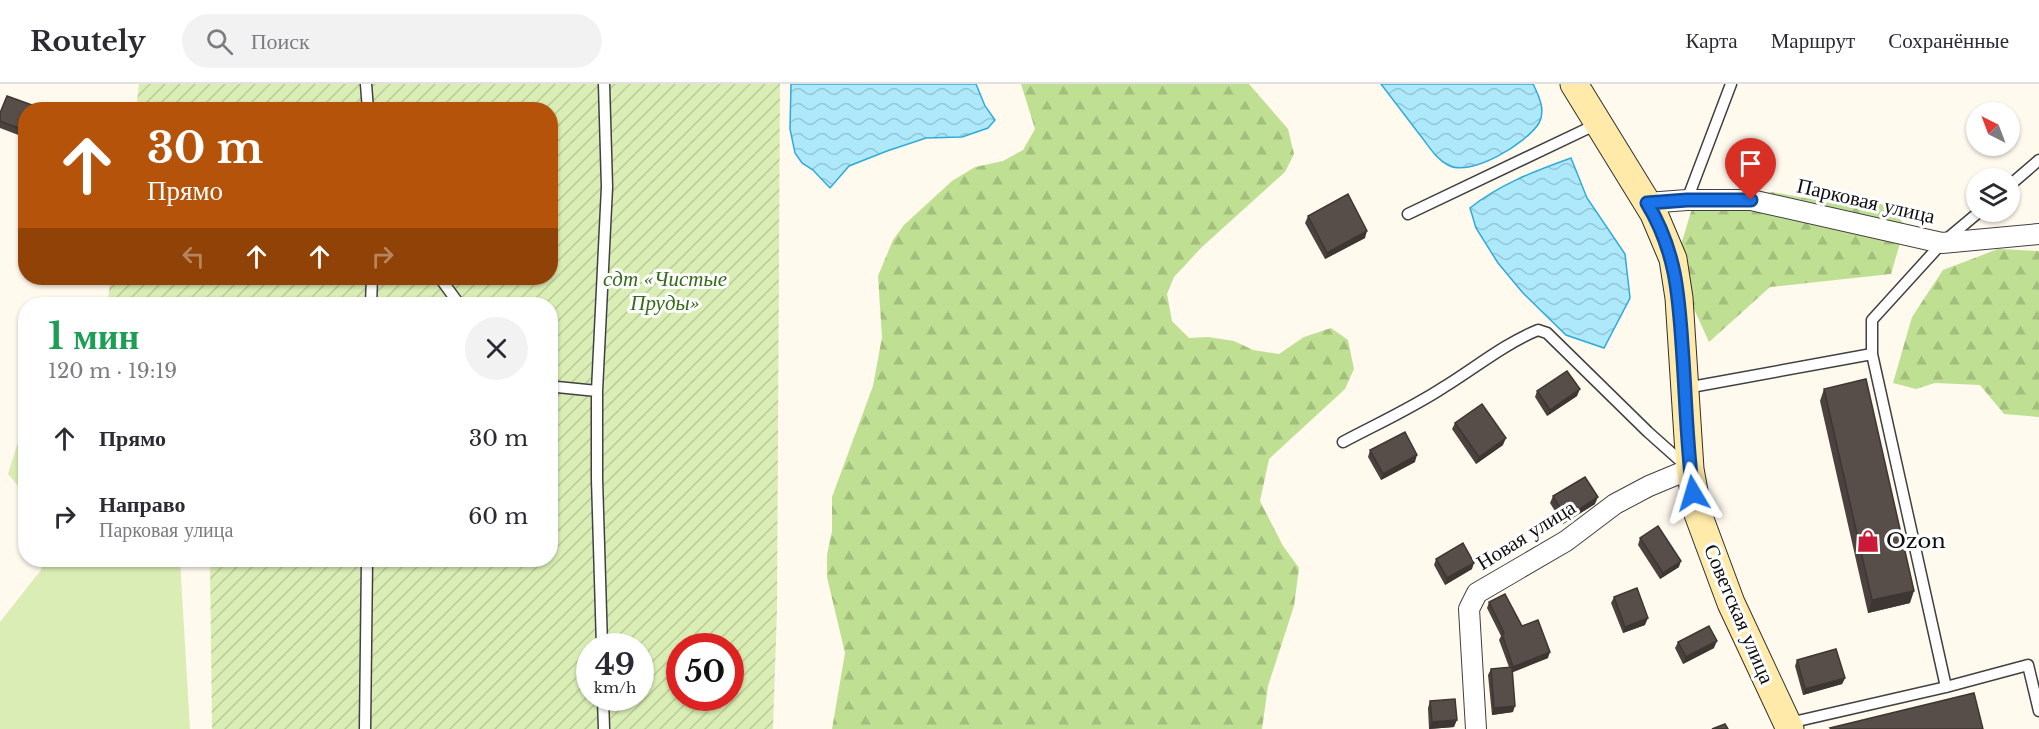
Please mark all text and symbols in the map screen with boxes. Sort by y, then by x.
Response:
search box [182,14,602,68]
text: Routely [30,24,146,59]
icon: search [203,25,236,58]
text: Поиск [251,28,310,55]
text: Карта [1686,28,1738,54]
text: Маршрут [1771,28,1855,54]
text: Сохранённые [1888,28,2009,54]
north arrow [1966,102,2020,156]
map controls [1966,102,2020,222]
text: 30 m [147,122,263,174]
icon: ahead [48,126,126,204]
pin [1725,138,1776,200]
icon: arrive [1734,147,1767,180]
button: layers [1966,168,2020,222]
street label: Парковая улица [1794,172,1938,230]
text: Прямо [147,174,223,207]
icon: left [177,240,210,273]
icon: ahead [240,240,273,273]
icon: ahead [303,240,336,273]
icon: right [366,240,399,273]
park label: сдт «Чистые Пруды» [603,266,727,316]
text: 1 мин [48,314,139,359]
button: close [465,317,528,380]
text: 120 m · 19:19 [48,359,177,383]
icon: ahead [48,422,81,455]
text: Прямо [99,425,166,452]
text: 30 m [469,425,528,452]
position arrow [1661,461,1725,525]
text: Направо [99,491,185,518]
street label: Новая улица [1472,494,1581,576]
icon: right [48,500,81,533]
text: 60 m [468,503,528,530]
text: Парковая улица [99,518,233,542]
shop icon: Ozon [1855,528,1881,554]
place label: Ozon [1886,528,1946,554]
street label: Советская улица [1698,540,1780,688]
speed limit sign: 50 [666,633,744,711]
text: 49 [595,646,635,683]
text: km/h [594,678,636,697]

